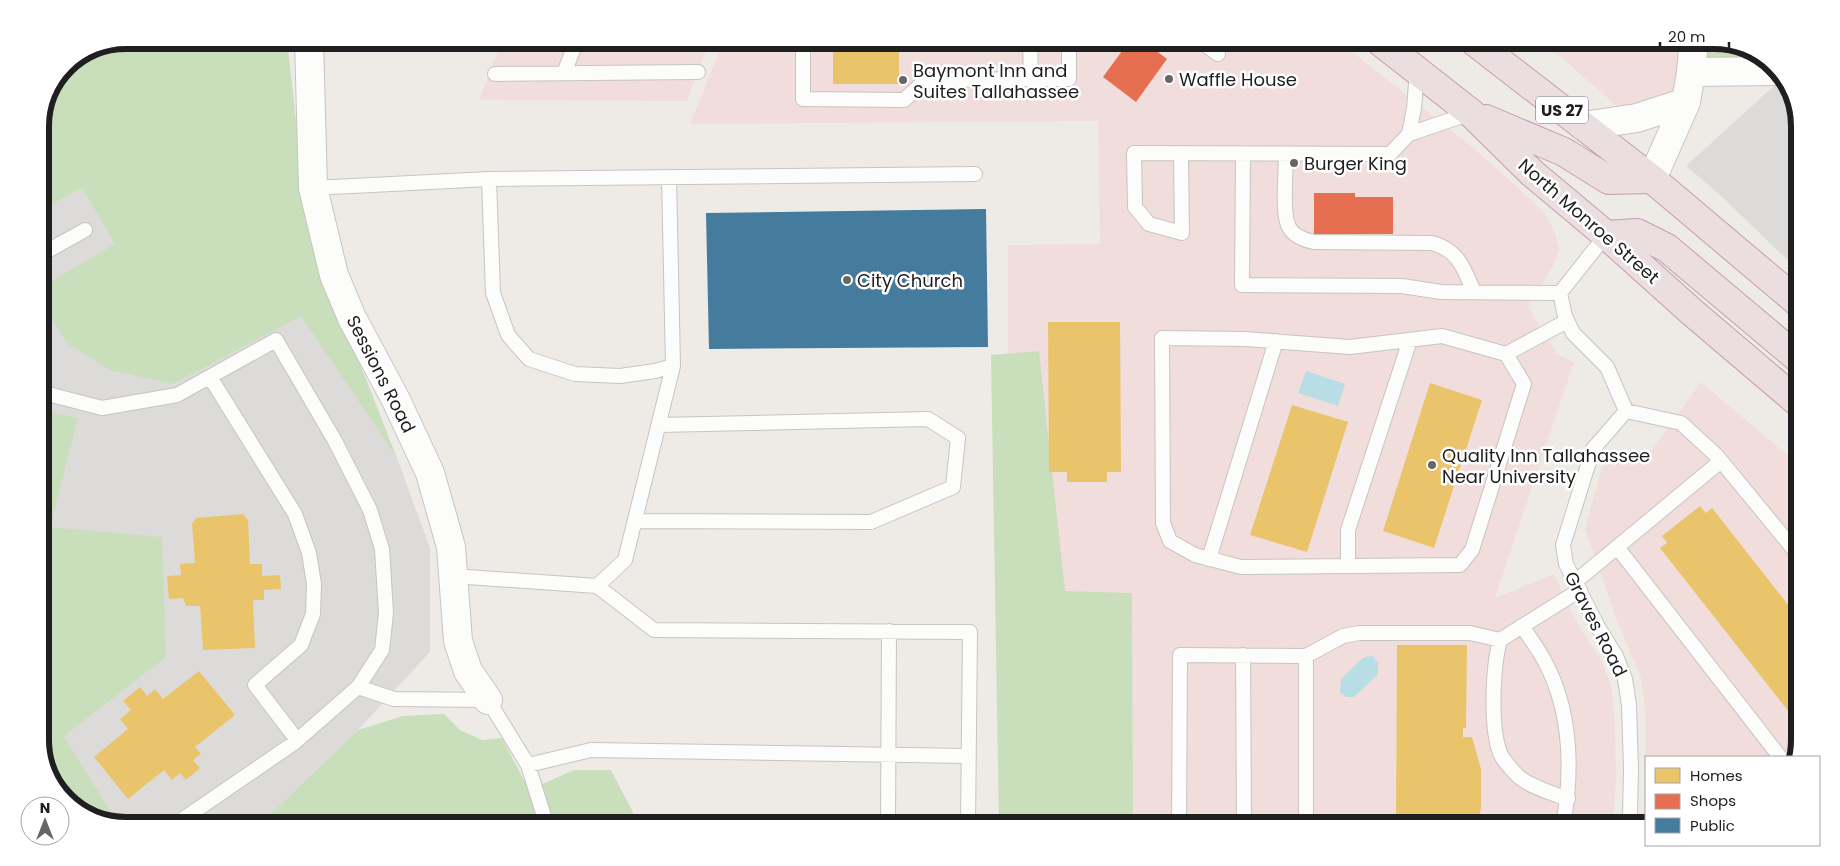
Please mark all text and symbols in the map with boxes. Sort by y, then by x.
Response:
scale bar [1660,20,1729,52]
text: 20 m [1668,26,1706,47]
place label: Baymont Inn and Suites Tallahassee [913,58,1079,104]
place label: Waffle House [1179,67,1297,92]
marker: Waffle House [1163,73,1175,85]
marker: Baymont Inn and Suites Tallahassee [897,74,909,86]
road number: US 27 [1536,96,1588,124]
place label: Burger King [1304,151,1407,176]
street label: North Monroe Street [1513,153,1665,289]
marker: Burger King [1288,157,1300,169]
place label: City Church [857,268,963,293]
marker: City Church [841,274,853,286]
street label: Sessions Road [341,311,421,437]
place label: Quality Inn Tallahassee Near University [1442,443,1650,489]
marker: Quality Inn Tallahassee Near University [1426,459,1438,471]
street label: Graves Road [1559,567,1633,681]
legend [1645,756,1820,846]
text: Homes [1690,765,1743,786]
text: Shops [1690,790,1736,811]
north arrow [20,796,70,846]
text: N [40,798,50,818]
text: Public [1690,815,1735,836]

